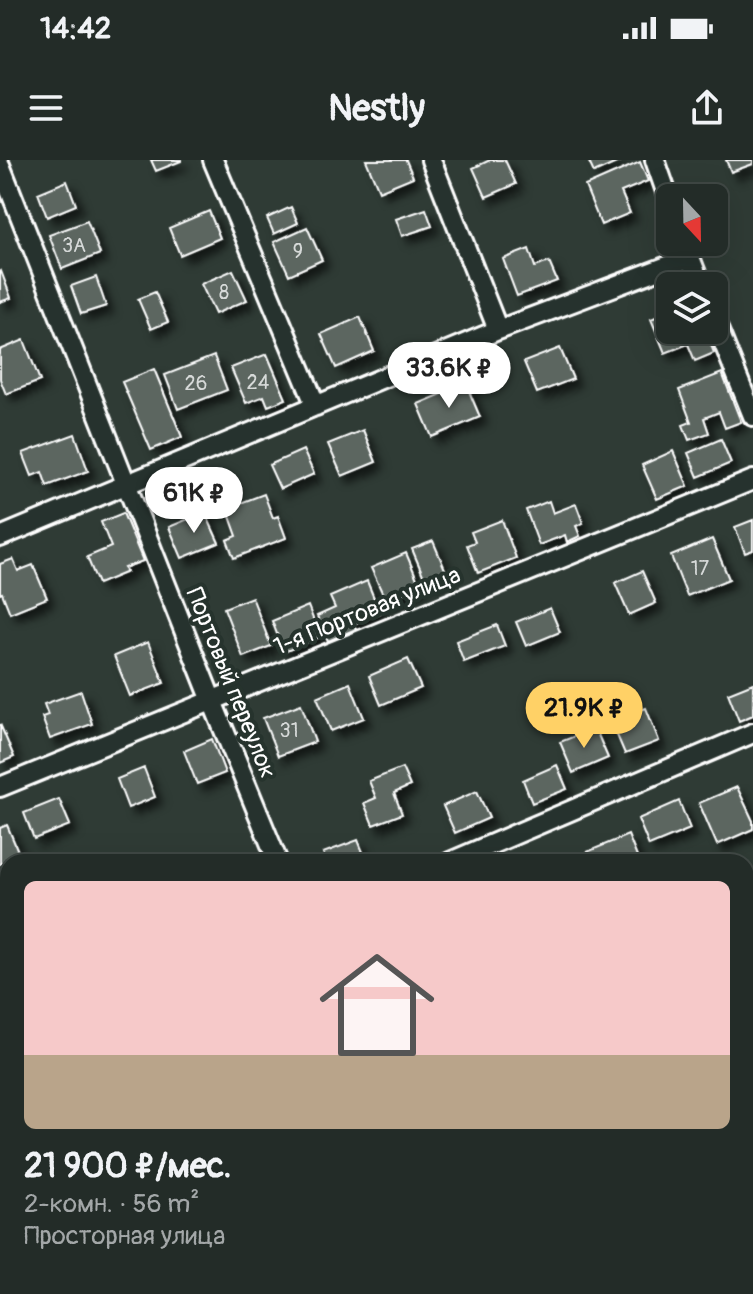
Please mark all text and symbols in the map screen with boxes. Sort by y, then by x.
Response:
text: 14:42 [40,10,111,47]
icon: menu [24,86,68,130]
text: Nestly [328,86,425,131]
icon: share [685,86,729,130]
north arrow [656,184,728,256]
map controls [656,184,728,344]
house number: 3А [62,233,86,258]
house number: 9 [293,239,303,264]
button: layers [656,272,728,344]
house number: 8 [219,280,229,305]
pin: 33.6K ₽ [375,342,523,410]
text: 33.6K ₽ [406,352,492,384]
house number: 24 [247,370,270,395]
house number: 26 [185,371,207,396]
pin: 61K ₽ [138,467,250,535]
text: 61K ₽ [163,477,225,509]
house number: 17 [691,556,710,581]
street label: 1-я Портовая улица [269,560,465,662]
street label: Портовый переулок [180,584,282,782]
pin: 21.9K ₽ [510,682,658,750]
text: 21.9K ₽ [544,692,624,724]
house number: 31 [280,718,298,743]
icon: home [305,933,449,1077]
text: 21 900 ₽/мес. [24,1145,232,1188]
text: 2-комн. · 56 m² [24,1188,199,1220]
text: Просторная улица [24,1220,225,1252]

